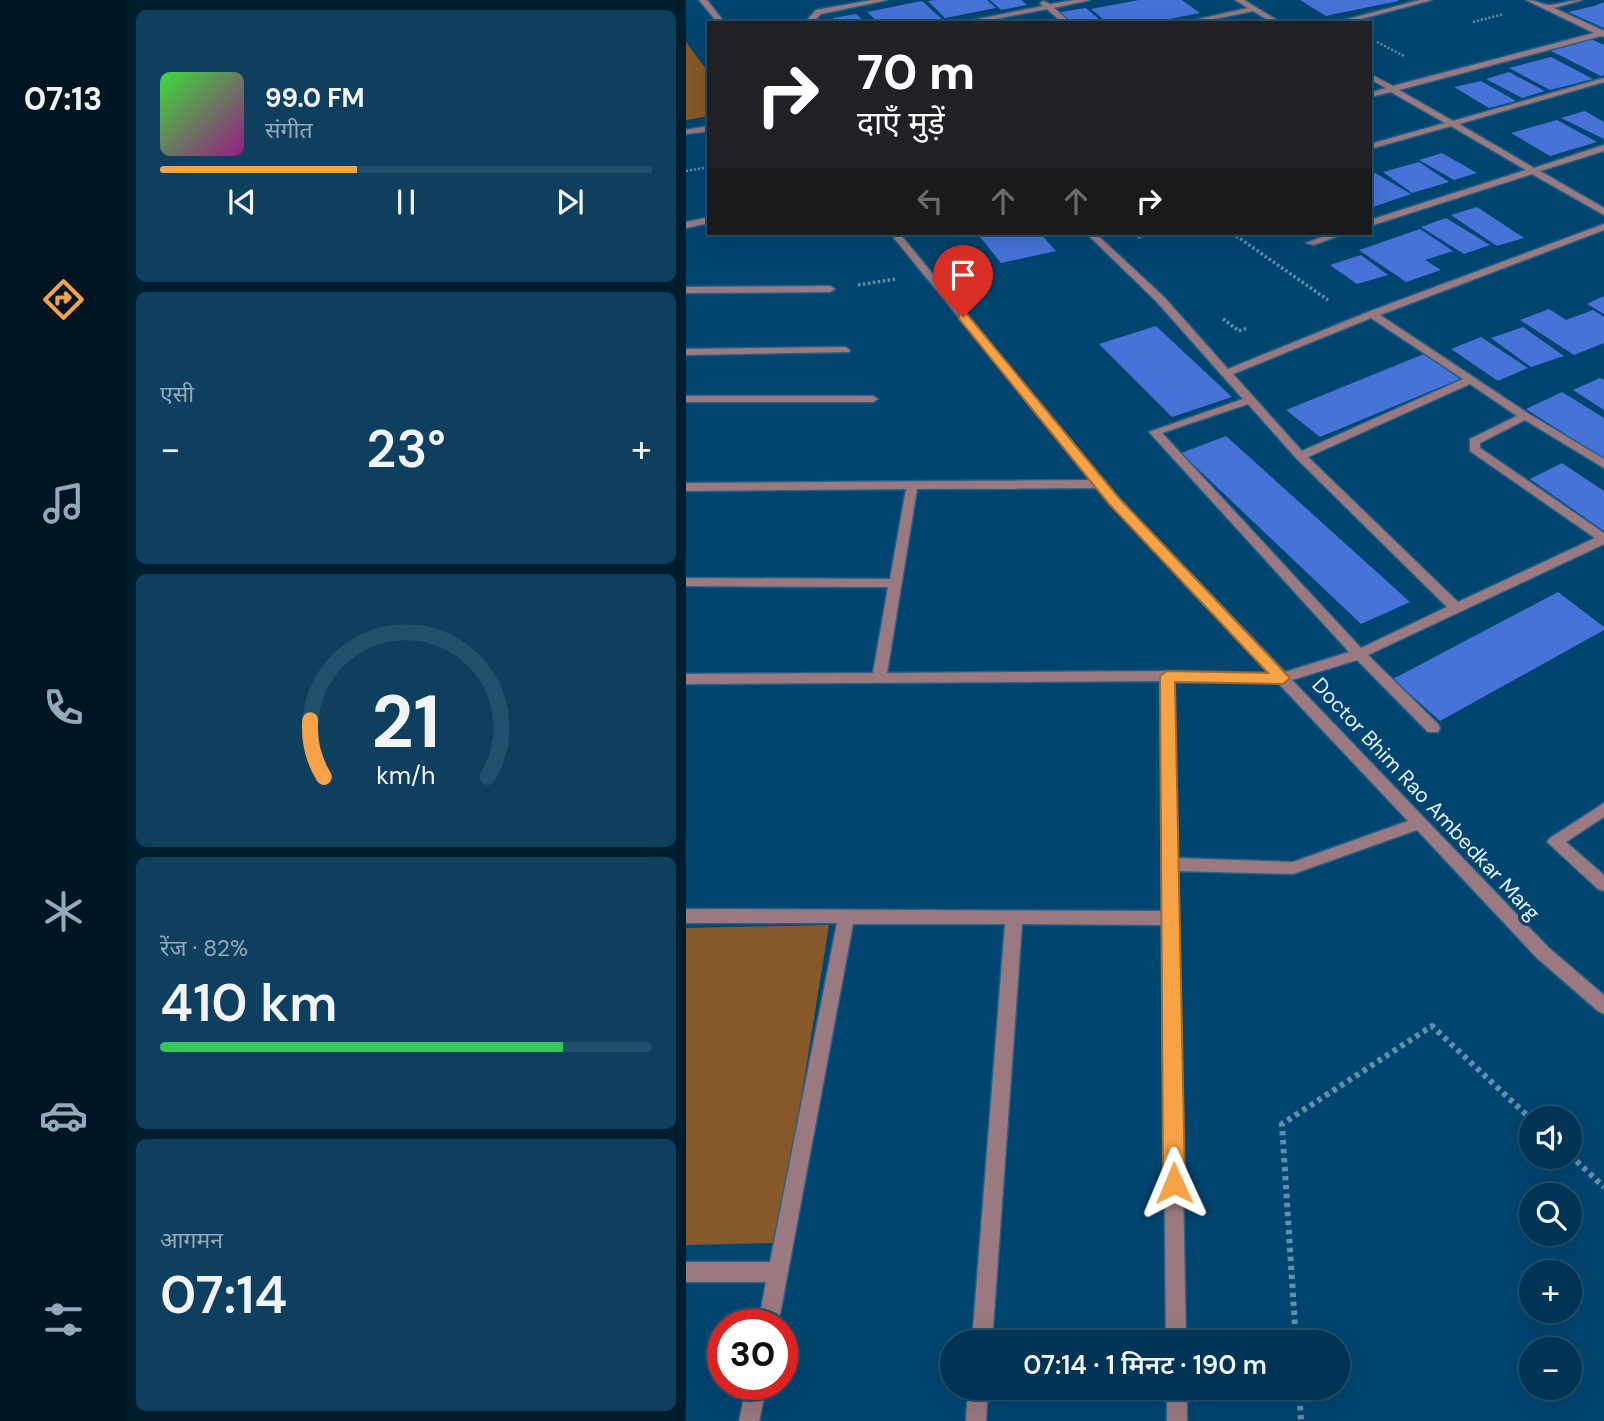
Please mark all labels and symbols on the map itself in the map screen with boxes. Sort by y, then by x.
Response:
pin [933,245,993,317]
street label: Doctor Bhim Rao Ambedkar Marg [1306,671,1546,927]
position arrow [1137,1146,1211,1220]
speed limit sign: 30 [707,1309,798,1400]

